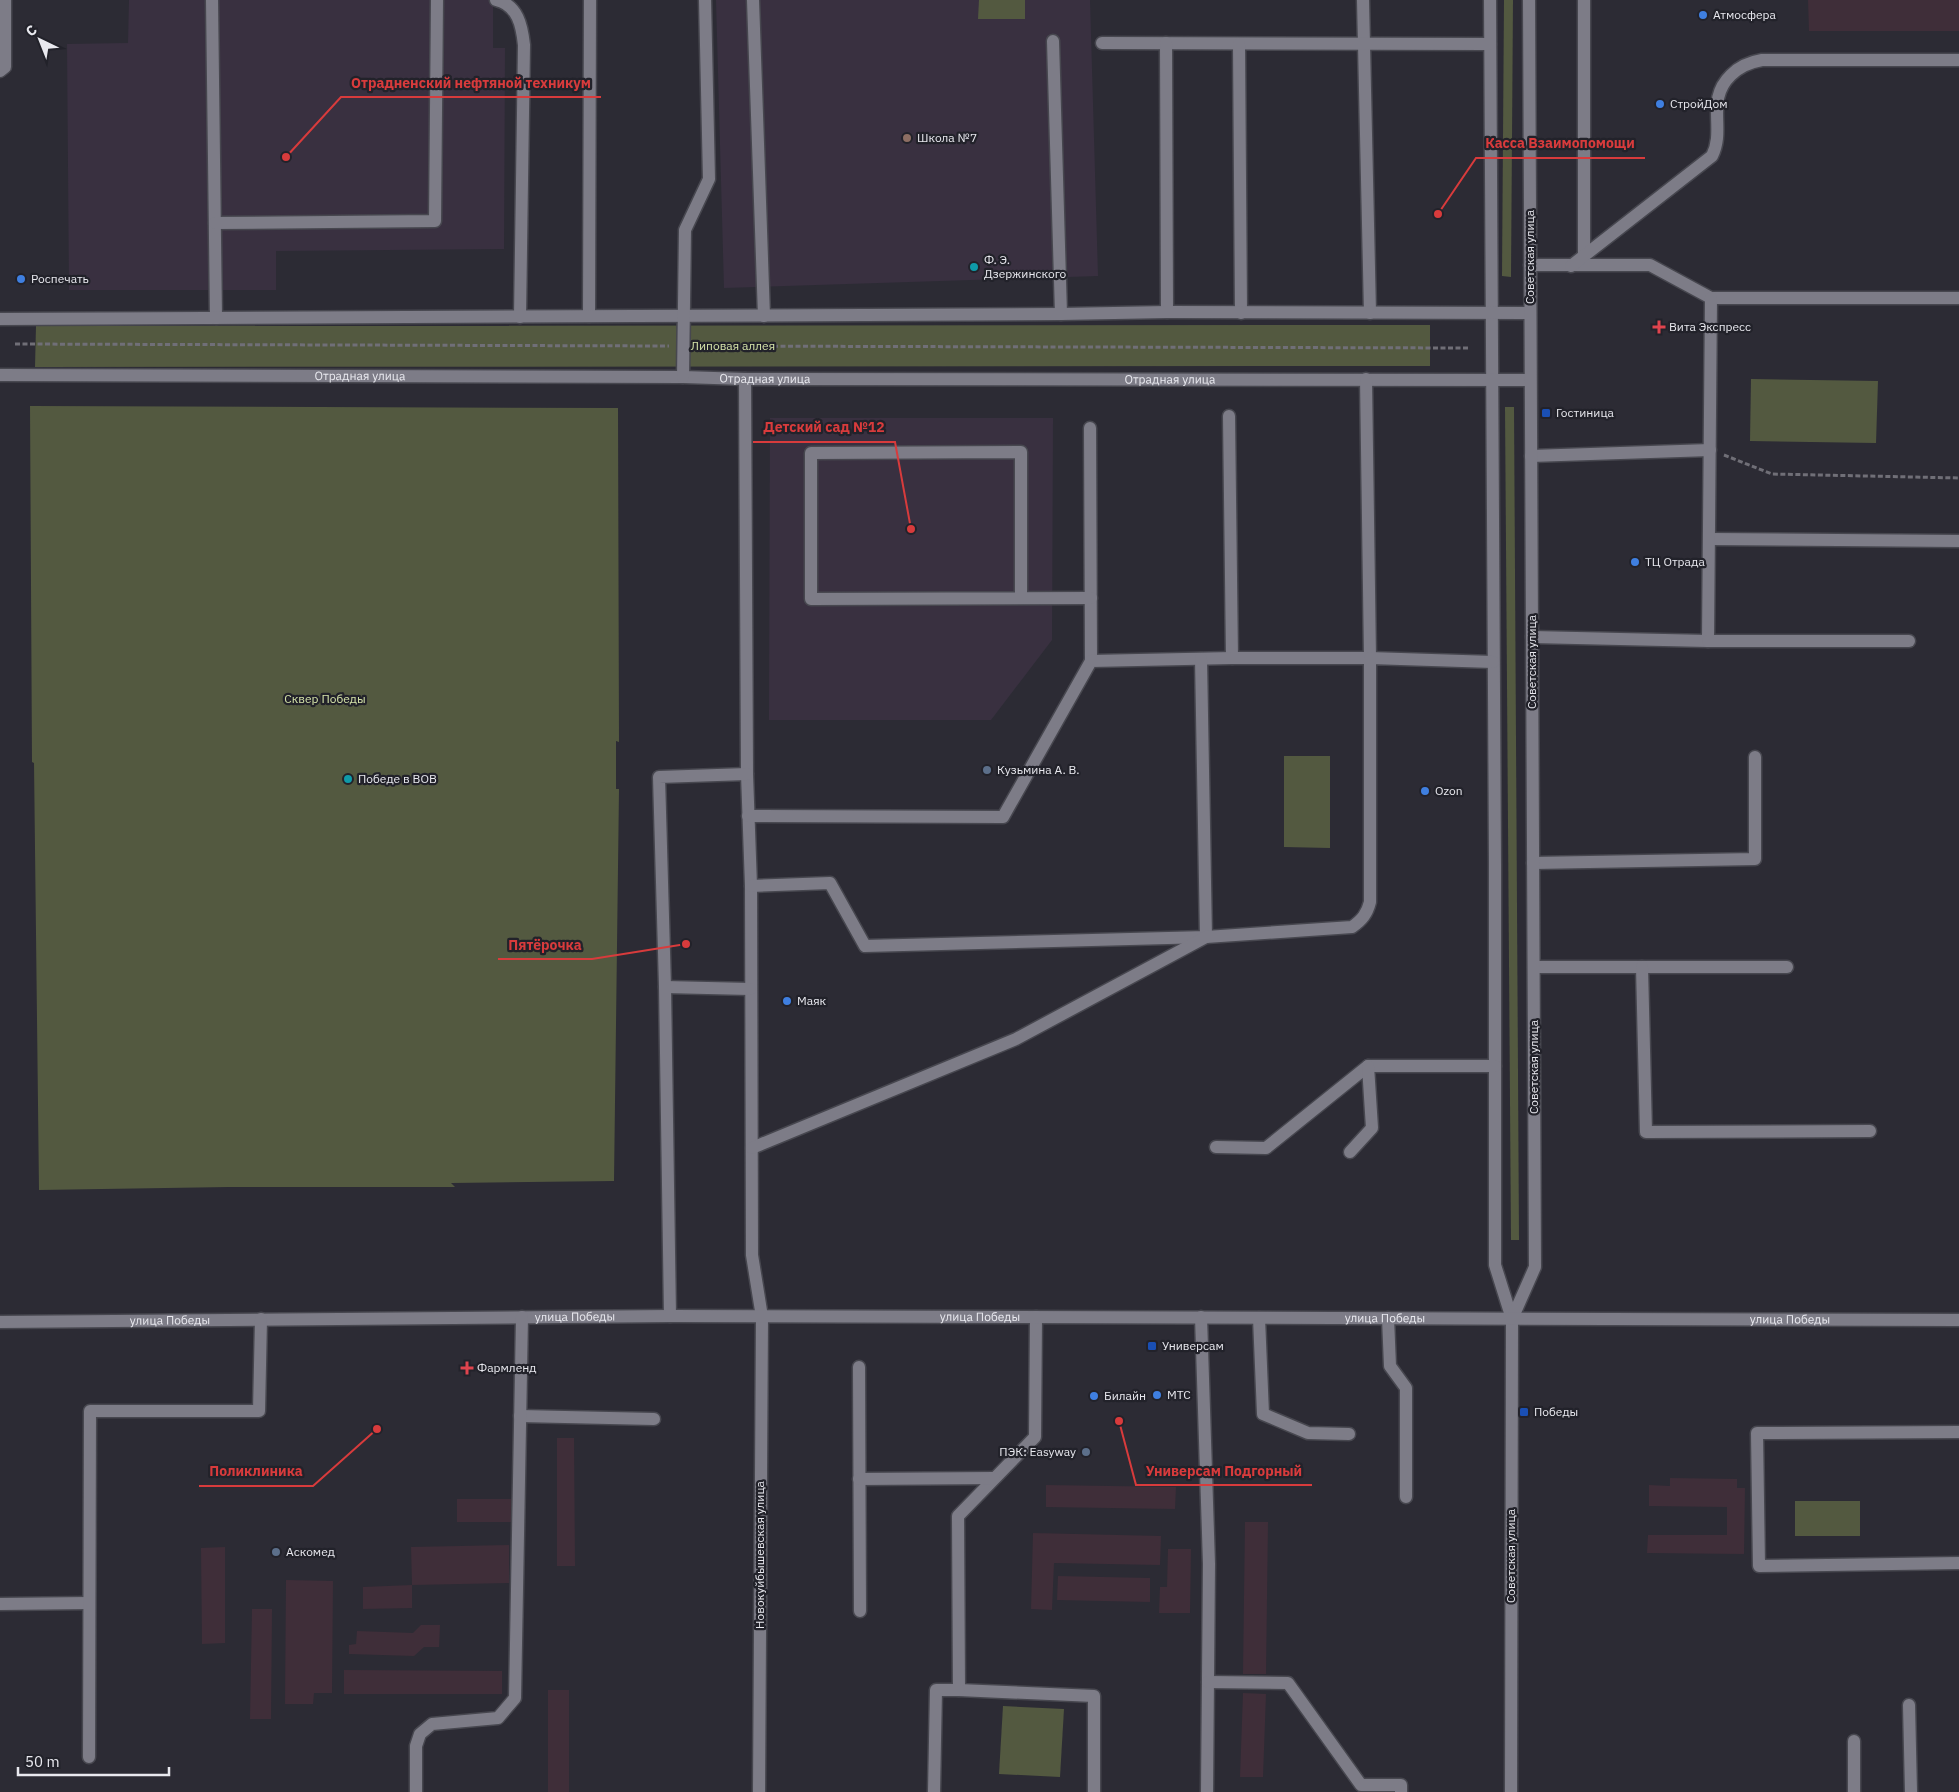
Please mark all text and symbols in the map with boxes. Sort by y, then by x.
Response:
place label: Атмосфера [1713,7,1776,22]
marker: Атмосфера [1697,9,1709,21]
north arrow [15,15,65,65]
text: С [22,21,41,40]
callout: Отрадненский нефтяной техникум [341,68,601,97]
text: Отрадненский нефтяной техникум [351,74,591,92]
place label: СтройДом [1670,96,1728,111]
marker: СтройДом [1654,98,1666,110]
callout: Касса Взаимопомощи [1476,129,1645,158]
place label: Школа №7 [917,130,977,145]
marker: Школа №7 [901,132,913,144]
text: Касса Взаимопомощи [1485,134,1635,152]
street label: Советская улица [1522,209,1537,304]
place label: Ф. Э. Дзержинского [984,252,1067,281]
marker: Ф. Э. Дзержинского [968,261,980,273]
place label: Роспечать [31,271,89,286]
marker: Роспечать [15,273,27,285]
place label: Вита Экспресс [1669,319,1751,334]
marker: Вита Экспресс [1653,321,1665,333]
park label: Липовая аллея [691,338,775,353]
street label: Отрадная улица [314,368,406,383]
street label: Отрадная улица [719,370,811,386]
street label: Отрадная улица [1124,371,1216,387]
place label: Гостиница [1556,405,1615,420]
marker: Гостиница [1540,407,1552,419]
callout: Детский сад №12 [753,413,895,442]
text: Детский сад №12 [763,418,885,436]
place label: ТЦ Отрада [1645,554,1705,569]
marker: ТЦ Отрада [1629,556,1641,568]
street label: Советская улица [1524,614,1539,709]
park label: Сквер Победы [284,691,366,706]
place label: Кузьмина А. В. [997,762,1079,777]
marker: Кузьмина А. В. [981,764,993,776]
place label: Победе в ВОВ [358,771,437,786]
marker: Победе в ВОВ [342,773,354,785]
place label: Ozon [1435,783,1462,798]
marker: Ozon [1419,785,1431,797]
callout: Пятёрочка [498,930,592,959]
text: Пятёрочка [508,936,582,954]
place label: Маяк [797,993,827,1008]
marker: Маяк [781,995,793,1007]
street label: Советская улица [1526,1019,1541,1114]
street label: улица Победы [535,1308,615,1324]
street label: улица Победы [940,1309,1020,1324]
street label: улица Победы [1345,1310,1425,1325]
street label: улица Победы [1750,1311,1830,1327]
street label: улица Победы [130,1312,210,1328]
place label: Универсам [1162,1338,1224,1353]
marker: Универсам [1146,1340,1158,1352]
place label: Фармленд [477,1360,536,1375]
marker: Фармленд [461,1362,473,1374]
place label: МТС [1167,1387,1191,1402]
place label: Билайн [1104,1388,1146,1403]
marker: МТС [1151,1389,1163,1401]
marker: Билайн [1088,1390,1100,1402]
place label: Победы [1534,1404,1578,1419]
marker: Победы [1518,1406,1530,1418]
place label: ПЭК: Easyway [999,1444,1076,1459]
marker: ПЭК: Easyway [1080,1446,1092,1458]
callout: Универсам Подгорный [1136,1456,1312,1485]
callout: Поликлиника [199,1457,313,1486]
text: Поликлиника [209,1462,303,1480]
text: Универсам Подгорный [1146,1462,1302,1480]
street label: Новокуйбышевская улица [752,1480,767,1629]
street label: Советская улица [1503,1508,1518,1603]
place label: Аскомед [286,1544,335,1559]
marker: Аскомед [270,1546,282,1558]
scale bar [18,1744,169,1776]
text: 50 m [25,1752,60,1771]

